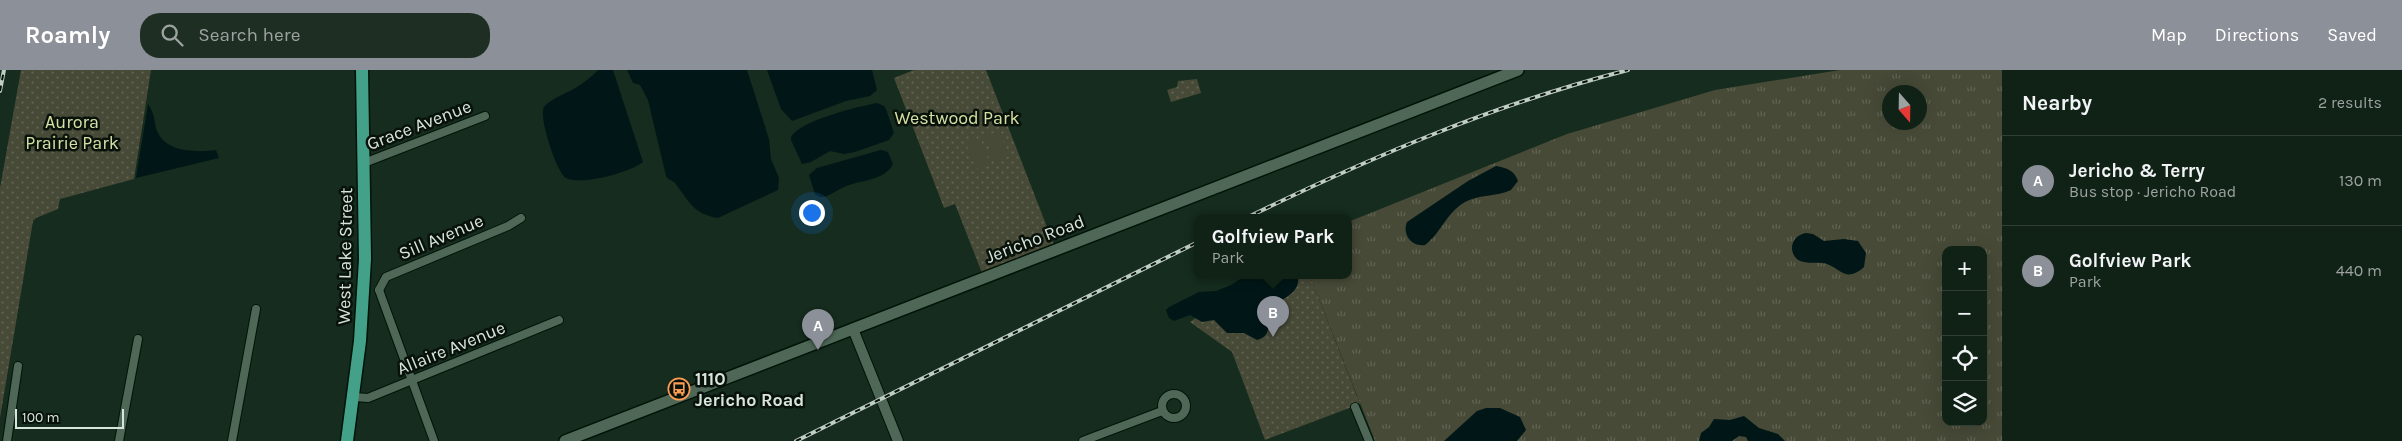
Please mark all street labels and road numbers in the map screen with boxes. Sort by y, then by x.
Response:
street label: Grace Avenue [364,95,474,155]
street label: West Lake Street [333,187,357,325]
street label: Sill Avenue [395,209,487,265]
street label: Jericho Road [982,210,1088,268]
street label: Allaire Avenue [394,316,508,380]

